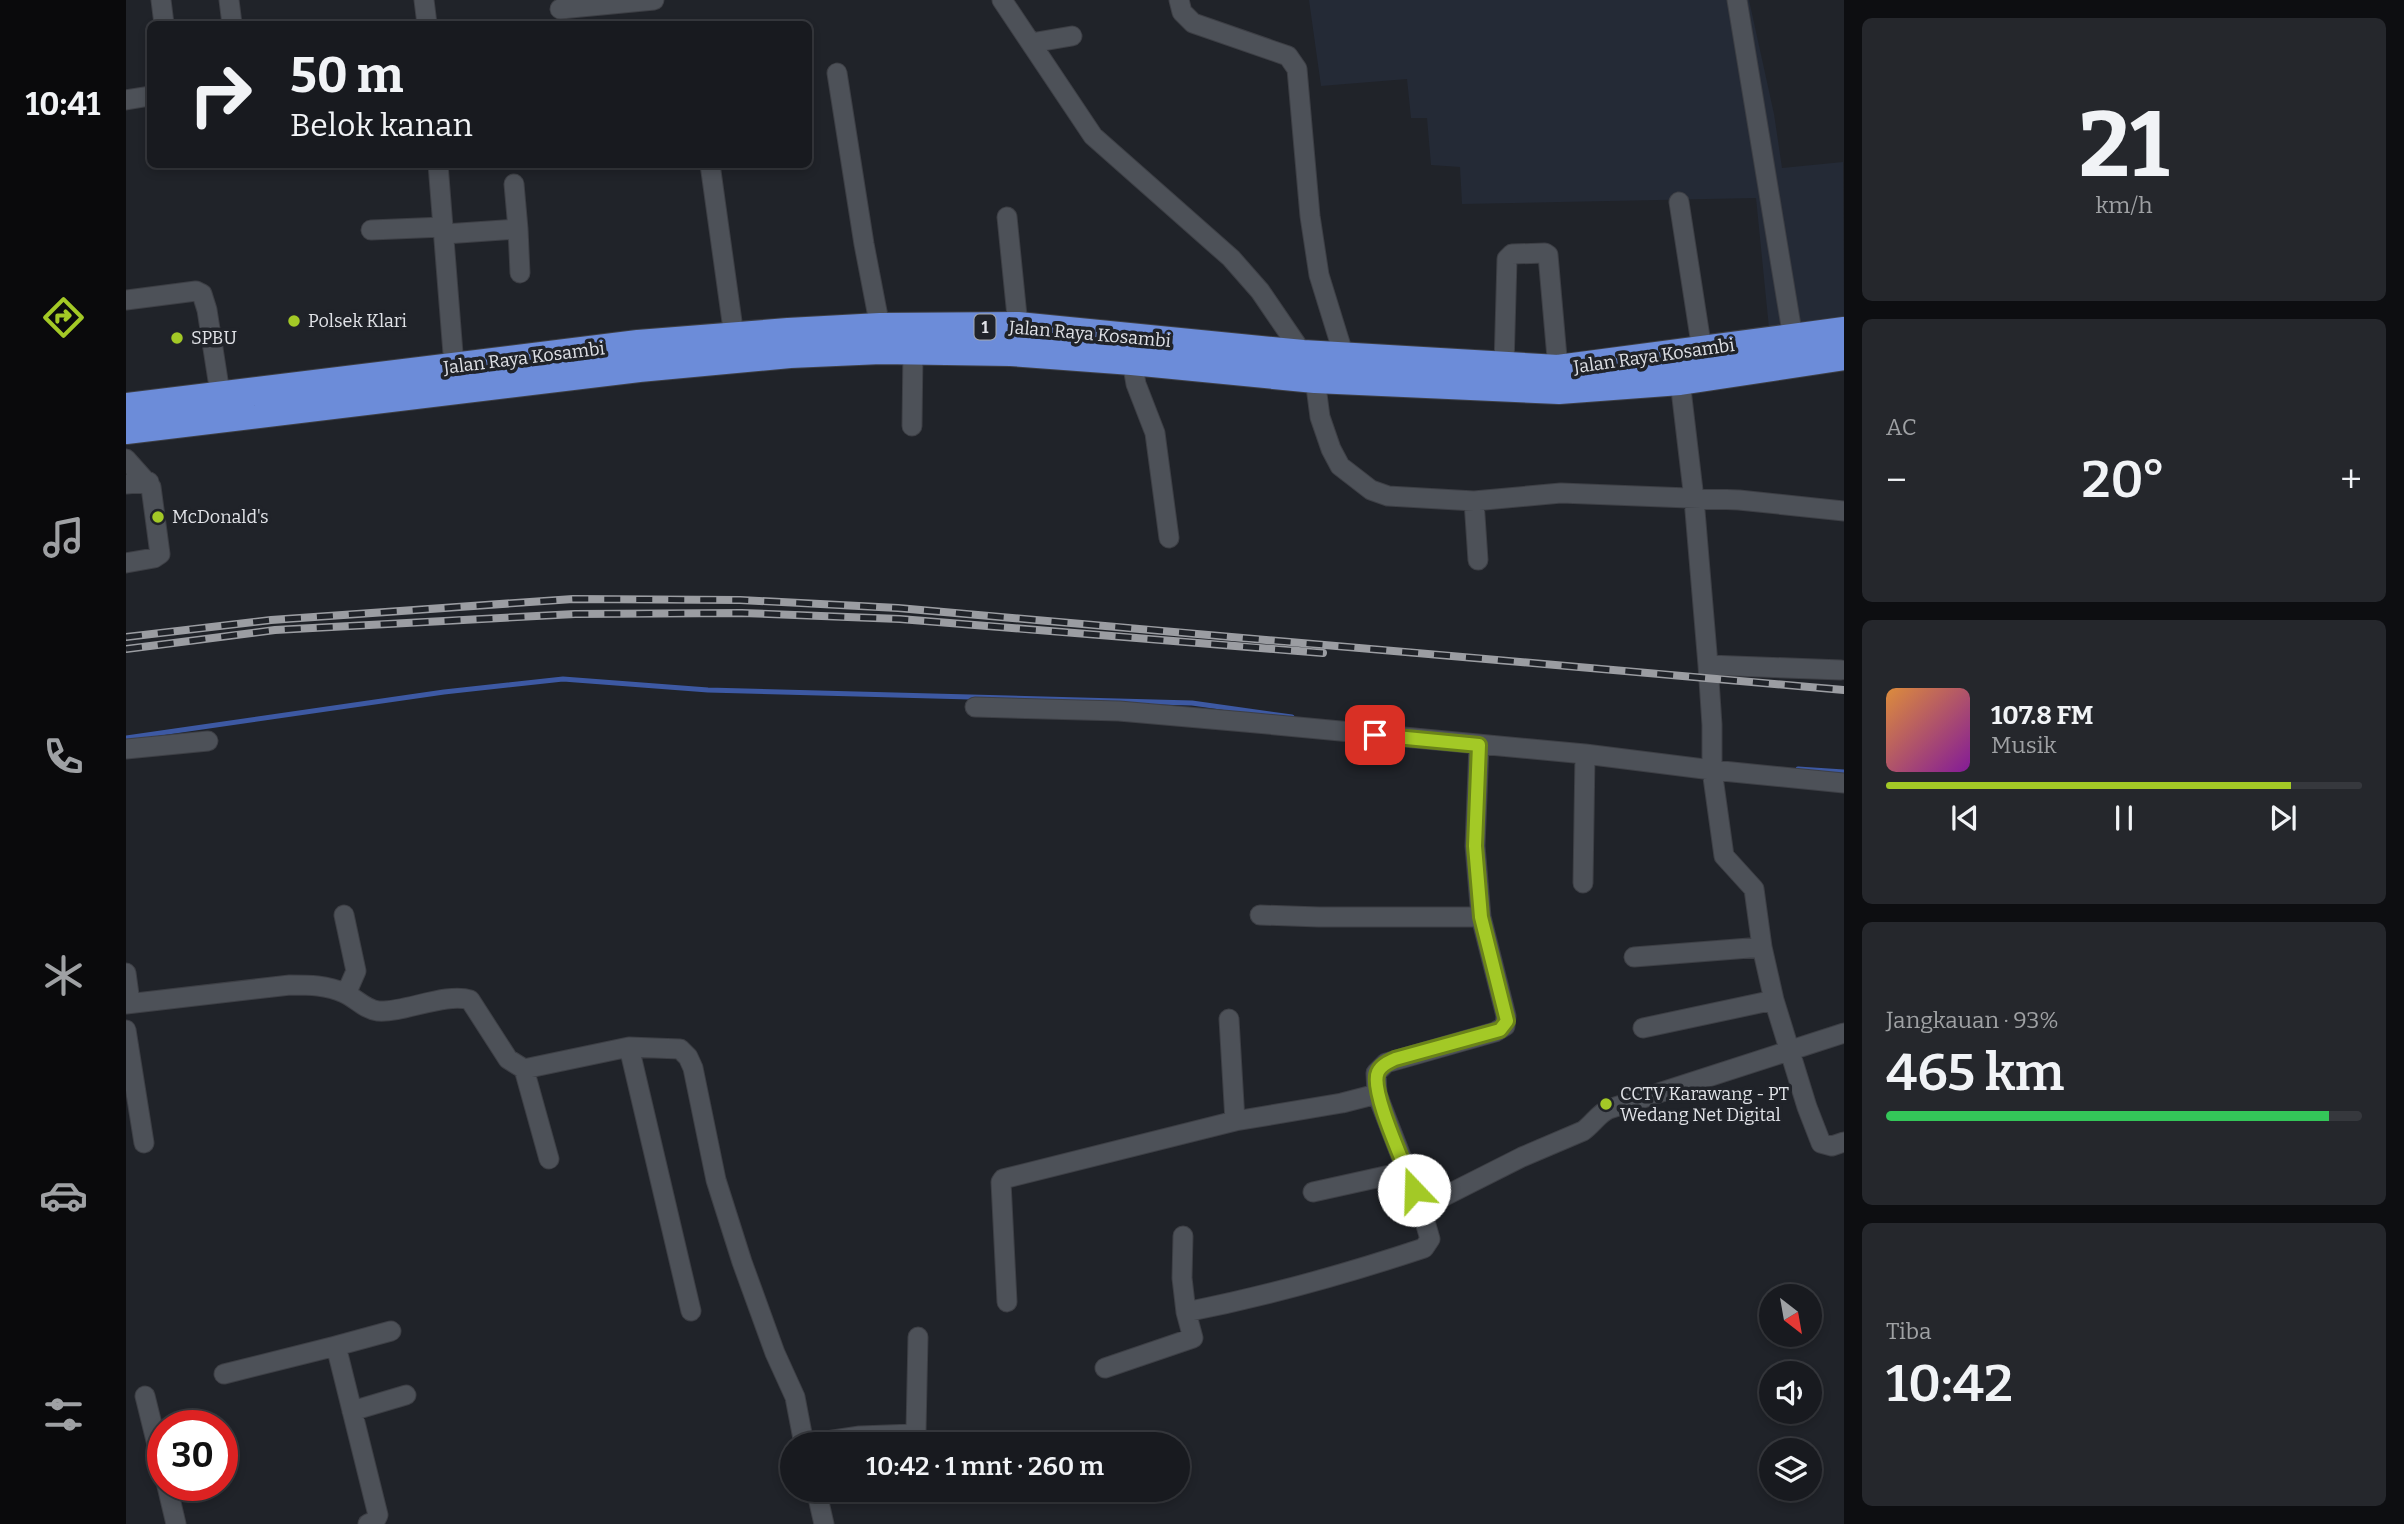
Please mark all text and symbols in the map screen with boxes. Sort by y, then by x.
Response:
text: 50 m [290,46,403,105]
icon: right [175,49,266,140]
text: 10:41 [26,85,100,123]
text: 21 [2079,91,2169,200]
text: Belok kanan [290,106,473,144]
text: km/h [2096,191,2152,219]
icon: directions [39,293,88,342]
place label: Polsek Klari [308,310,407,332]
marker: Polsek Klari [286,313,302,329]
road number: 1 [974,314,996,340]
street label: Jalan Raya Kosambi [1007,316,1172,352]
place label: SPBU [191,327,237,349]
marker: SPBU [169,330,185,346]
street label: Jalan Raya Kosambi [1571,334,1736,378]
street label: Jalan Raya Kosambi [441,337,606,379]
text: AC [1886,413,1917,441]
text: 20° [2081,448,2166,511]
text: − [1886,457,1907,503]
text: + [2340,457,2362,503]
place label: McDonald's [172,506,269,528]
marker: McDonald's [150,509,166,525]
icon: music [39,513,88,562]
text: 107.8 FM [1991,700,2093,731]
pin [1345,705,1405,765]
icon: arrive [1356,716,1394,754]
text: Musik [1991,731,2057,759]
icon: phone [39,732,88,781]
icon: previous [1946,799,1984,837]
icon: pause [2105,799,2143,837]
icon: next [2264,799,2302,837]
icon: climate [39,951,88,1000]
text: Jangkauan · 93% [1886,1006,2059,1034]
text: 465 km [1886,1041,2064,1104]
place label: CCTV Karawang - PT Wedang Net Digital [1620,1083,1789,1126]
marker: CCTV Karawang - PT Wedang Net Digital [1598,1096,1614,1112]
position arrow [1377,1153,1451,1227]
icon: car [39,1171,88,1220]
north arrow [1759,1284,1822,1348]
map controls [1759,1284,1822,1501]
text: Tiba [1886,1317,1932,1345]
text: 10:42 [1886,1352,2013,1415]
button: sound [1759,1361,1822,1424]
icon: filters [39,1390,88,1439]
speed limit sign: 30 [147,1410,238,1501]
button: layers [1759,1438,1822,1501]
text: 10:42 · 1 mnt · 260 m [866,1451,1104,1482]

